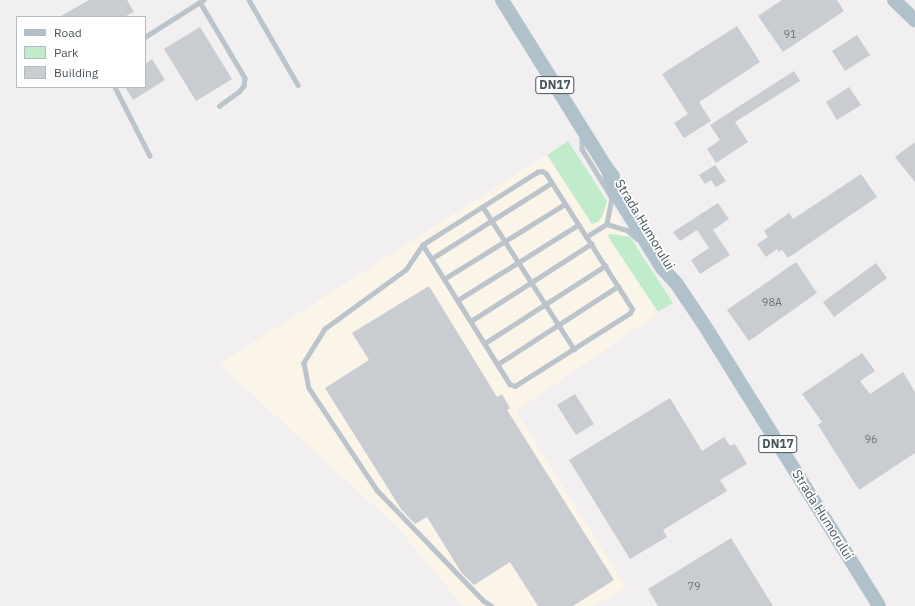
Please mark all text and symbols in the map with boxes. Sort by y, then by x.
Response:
legend [16,16,146,88]
text: Road [54,25,82,40]
house number: 91 [783,27,797,41]
text: Park [54,45,78,60]
text: Building [54,65,98,80]
road number: DN17 [535,75,575,95]
street label: Strada Humorului [611,177,677,273]
house number: 98A [762,295,782,309]
house number: 96 [864,432,878,446]
road number: DN17 [758,434,798,454]
street label: Strada Humorului [788,467,856,563]
house number: 79 [687,579,701,593]

